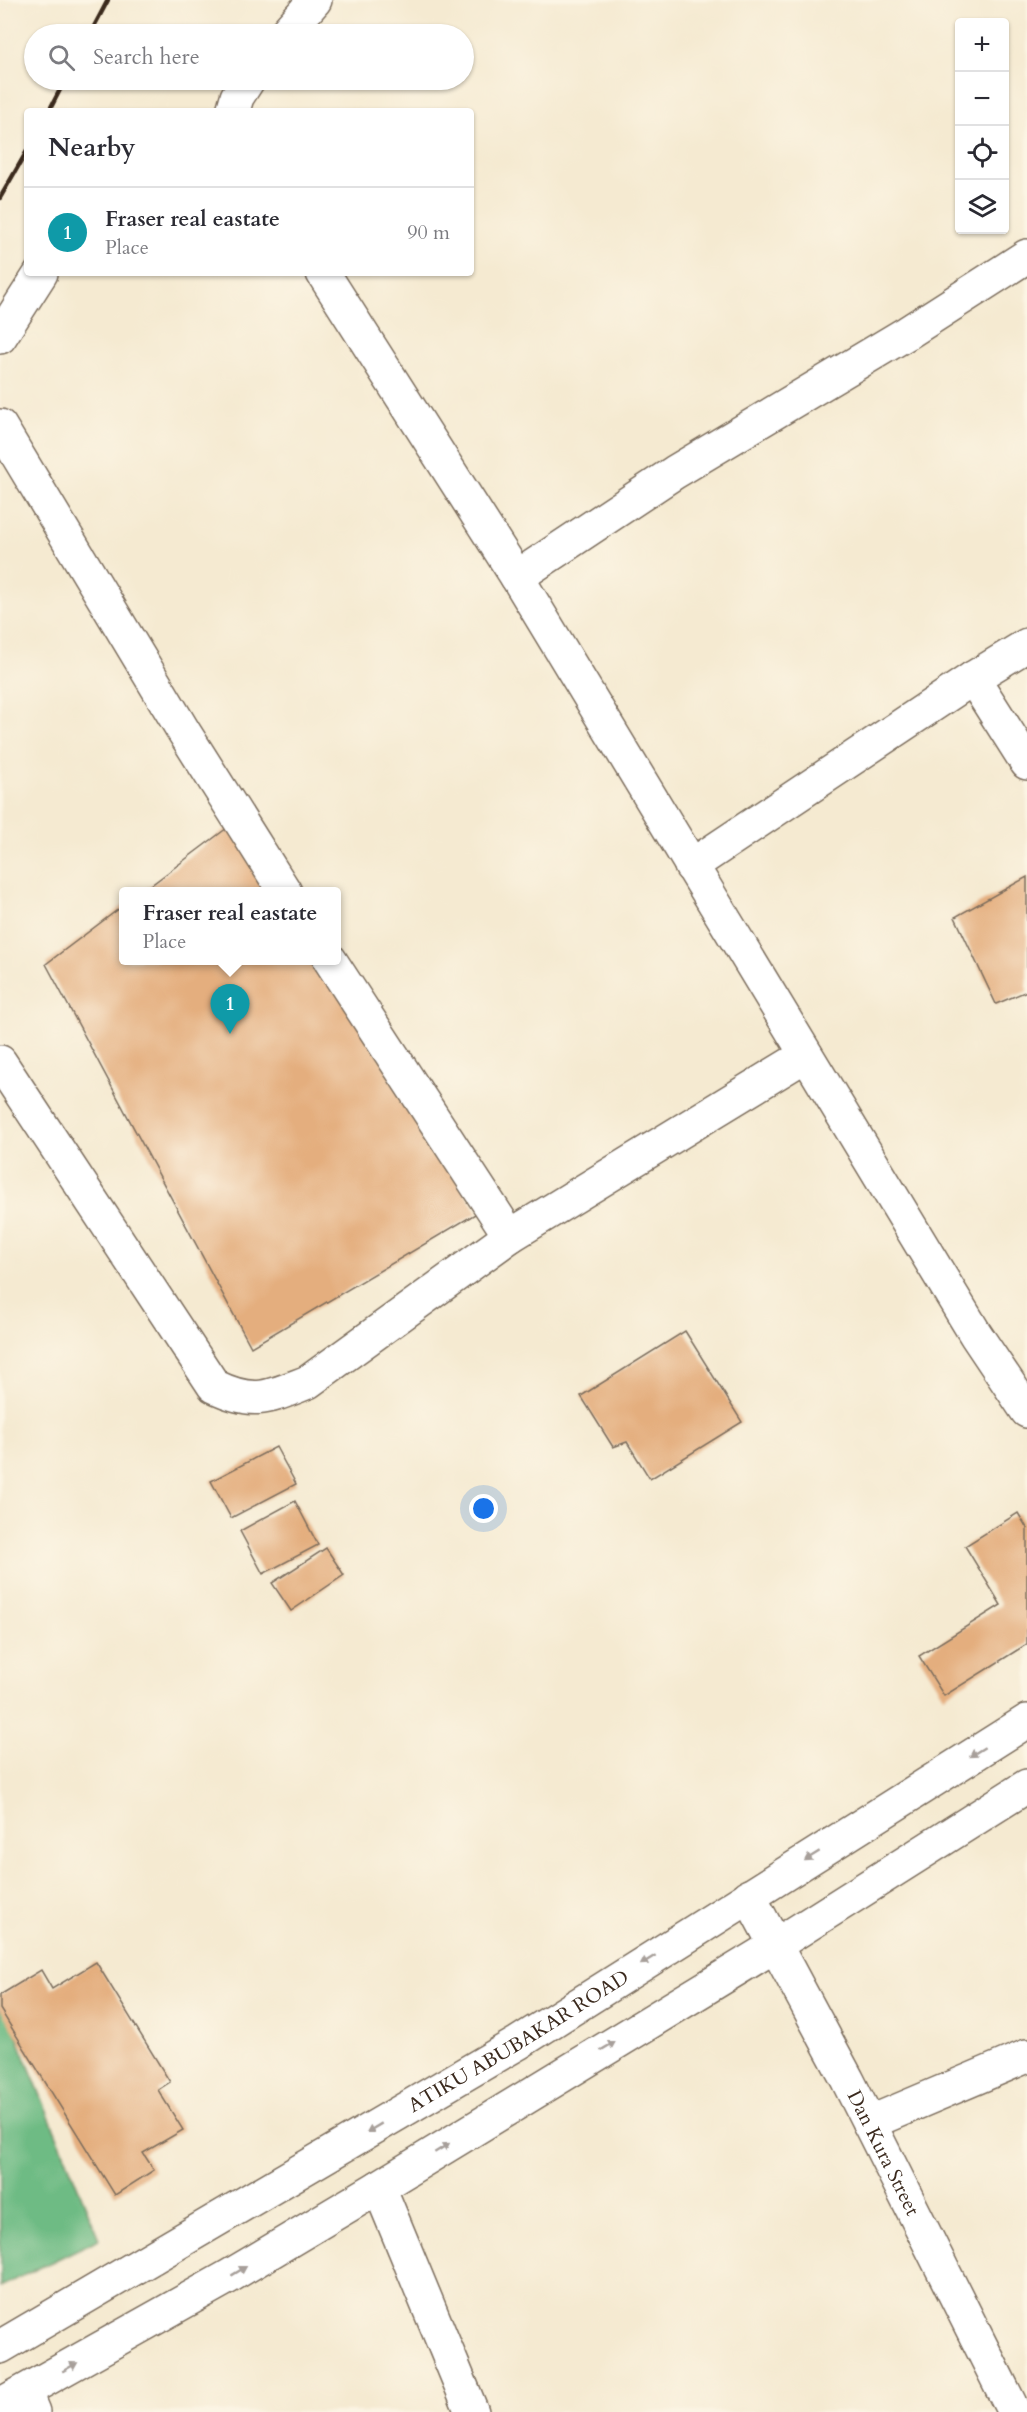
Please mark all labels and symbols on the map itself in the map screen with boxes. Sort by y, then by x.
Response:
pin: 1 [210,984,250,1034]
your location [469,1494,498,1523]
one-way arrow [969,1747,986,1758]
one-way arrow [804,1851,821,1862]
one-way arrow [639,1955,656,1966]
street label: ATIKU ABUBAKAR ROAD [403,1963,634,2119]
one-way arrow [600,2040,616,2051]
street label: Dan Kura Street [841,2086,927,2221]
one-way arrow [366,2123,382,2134]
one-way arrow [434,2142,450,2153]
one-way arrow [231,2265,247,2276]
one-way arrow [62,2362,79,2372]

